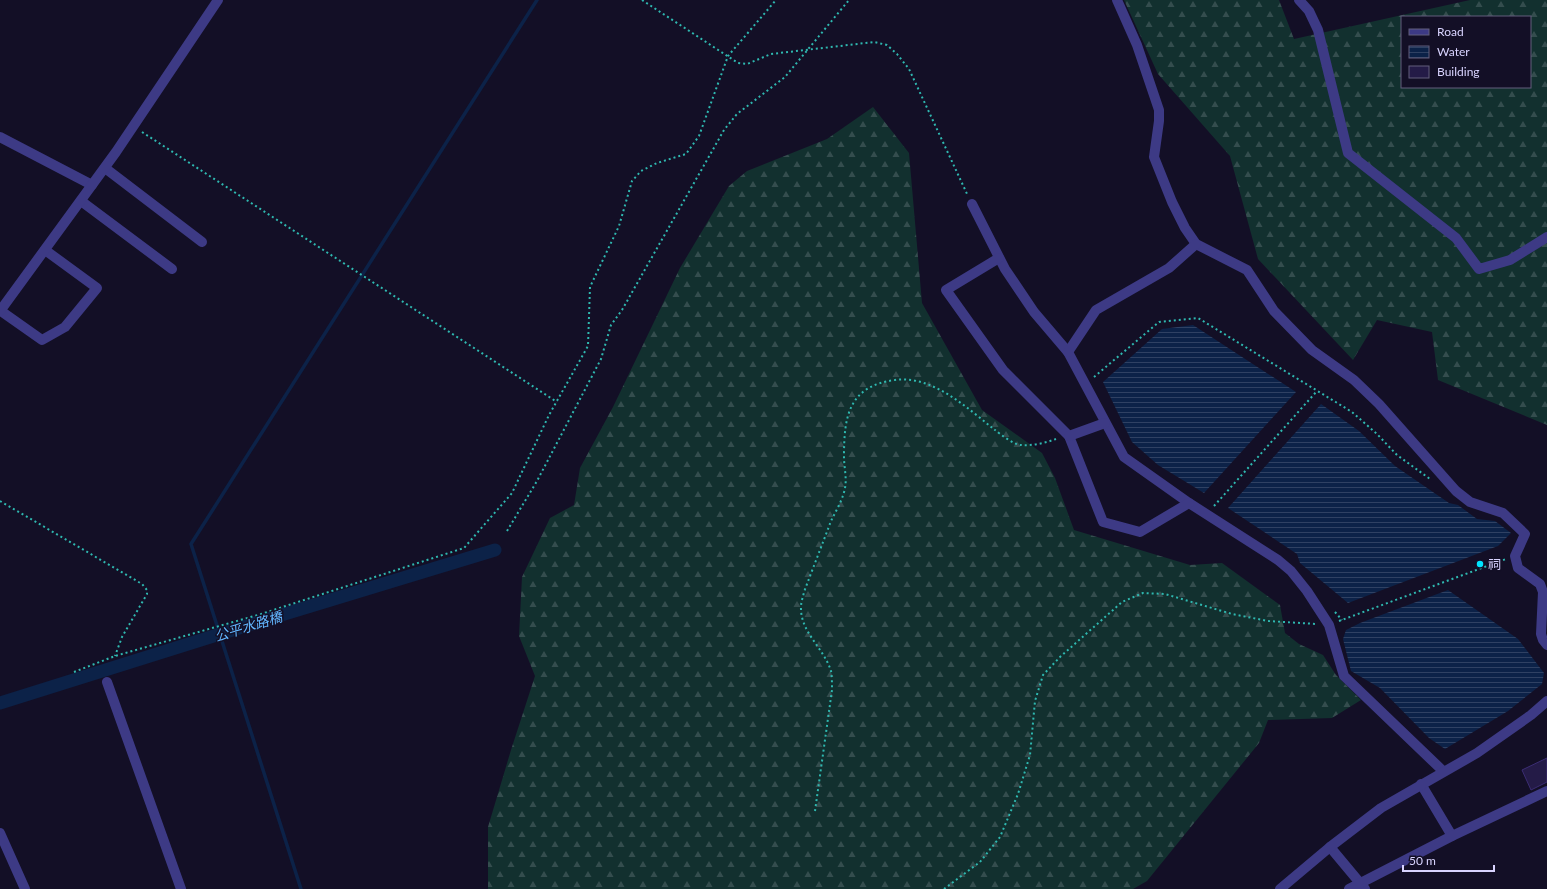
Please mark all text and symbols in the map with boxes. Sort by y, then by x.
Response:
legend [1401,16,1531,88]
text: Road [1437,24,1464,39]
text: Water [1437,44,1470,59]
text: Building [1437,64,1480,79]
place label: 祠 [1488,556,1501,572]
marker: 祠 [1475,559,1485,569]
water label: 公平水路橋 [212,607,286,644]
scale bar [1403,847,1494,873]
text: 50 m [1409,853,1436,868]

